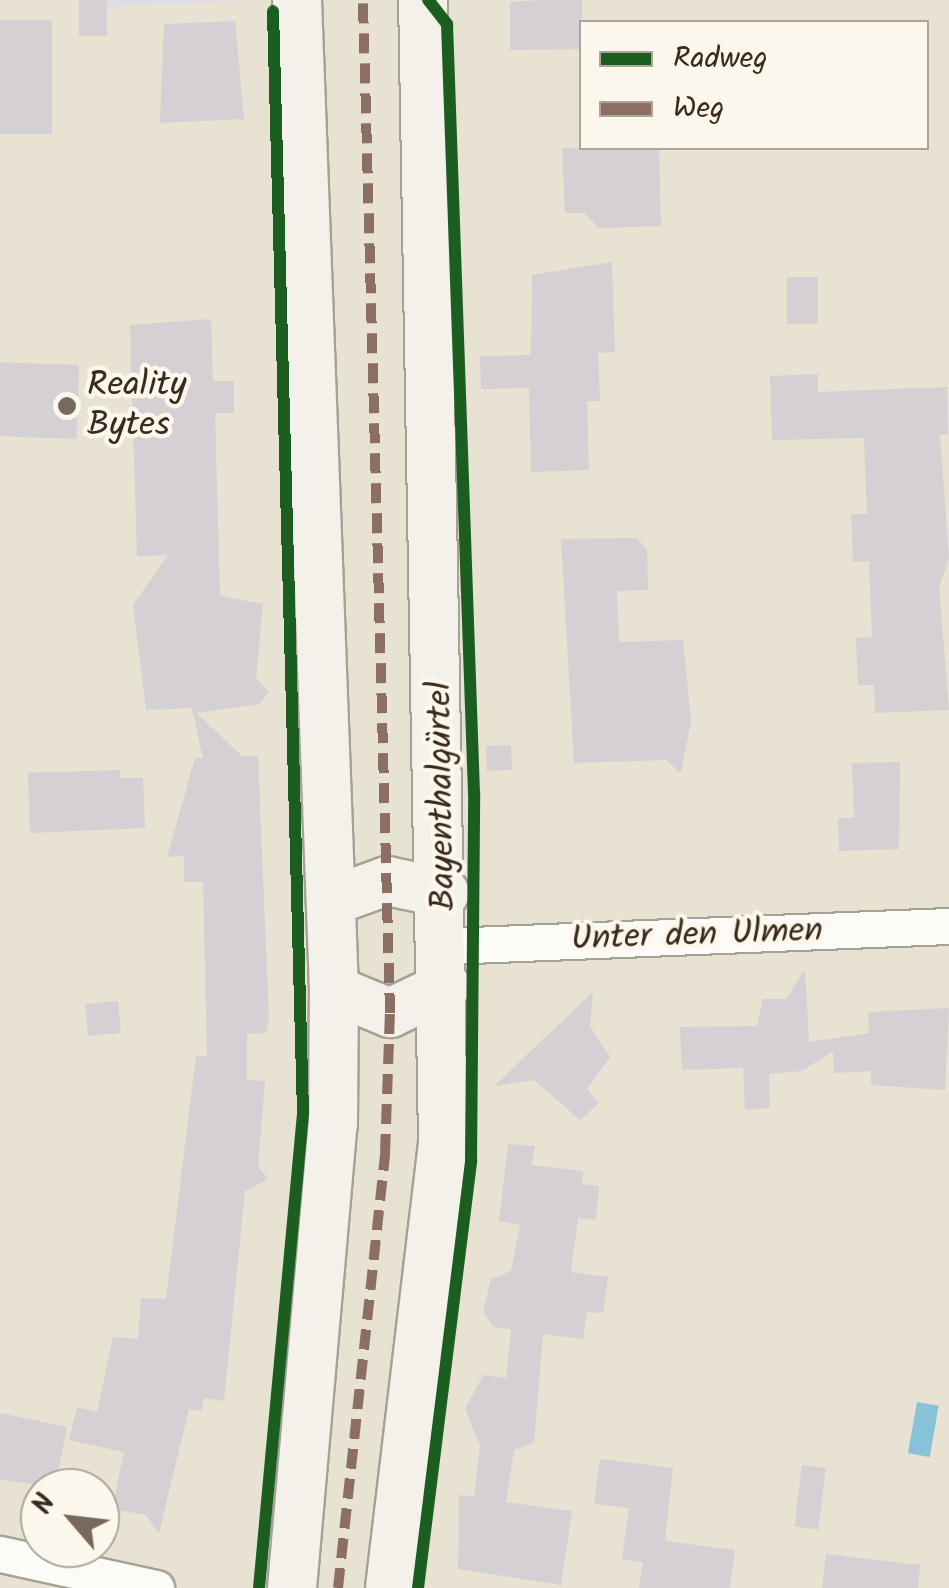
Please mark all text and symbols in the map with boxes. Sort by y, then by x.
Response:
legend [579,20,929,150]
text: Radweg [673,35,768,83]
text: Weg [673,85,724,133]
place label: Reality Bytes [87,365,186,447]
marker: Reality Bytes [56,395,78,417]
street label: Bayenthalgürtel [420,681,466,911]
street label: Unter den Ulmen [570,911,824,961]
north arrow [20,1468,120,1568]
text: N [21,1486,69,1523]

